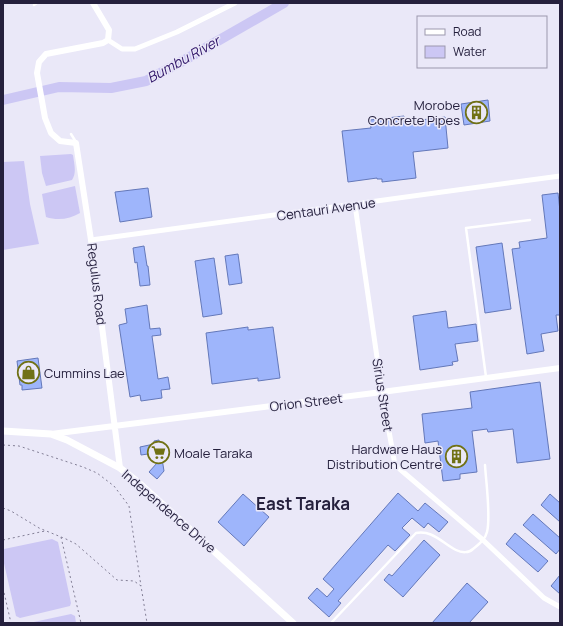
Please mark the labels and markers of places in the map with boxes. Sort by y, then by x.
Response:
place label: Morobe Concrete Pipes [368,96,460,129]
building icon: Morobe Concrete Pipes [463,99,489,125]
shop icon: Cummins Lae [16,360,42,386]
place label: Cummins Lae [44,364,125,382]
supermarket icon: Moale Taraka [145,440,171,466]
place label: Hardware Haus Distribution Centre [327,440,442,473]
building icon: Hardware Haus Distribution Centre [444,443,470,469]
place label: Moale Taraka [174,444,252,462]

